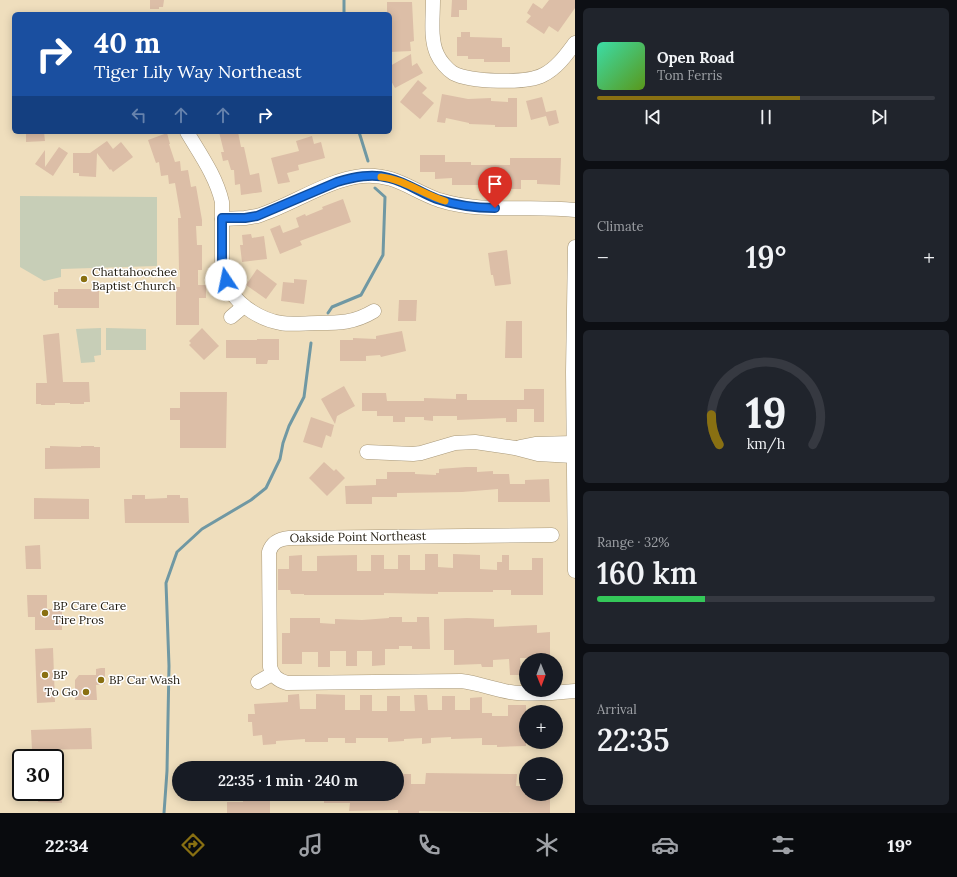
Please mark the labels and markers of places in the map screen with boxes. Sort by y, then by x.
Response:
pin [478,167,512,208]
place label: Chattahoochee Baptist Church [92,264,178,293]
marker: Chattahoochee Baptist Church [79,274,89,284]
place label: BP Care Care Tire Pros [53,598,127,627]
marker: BP Care Care Tire Pros [40,608,50,618]
place label: BP [53,667,68,682]
marker: BP [40,670,50,680]
place label: BP Car Wash [109,672,180,687]
marker: BP Car Wash [96,675,106,685]
place label: To Go [45,684,78,699]
marker: To Go [81,687,91,697]

